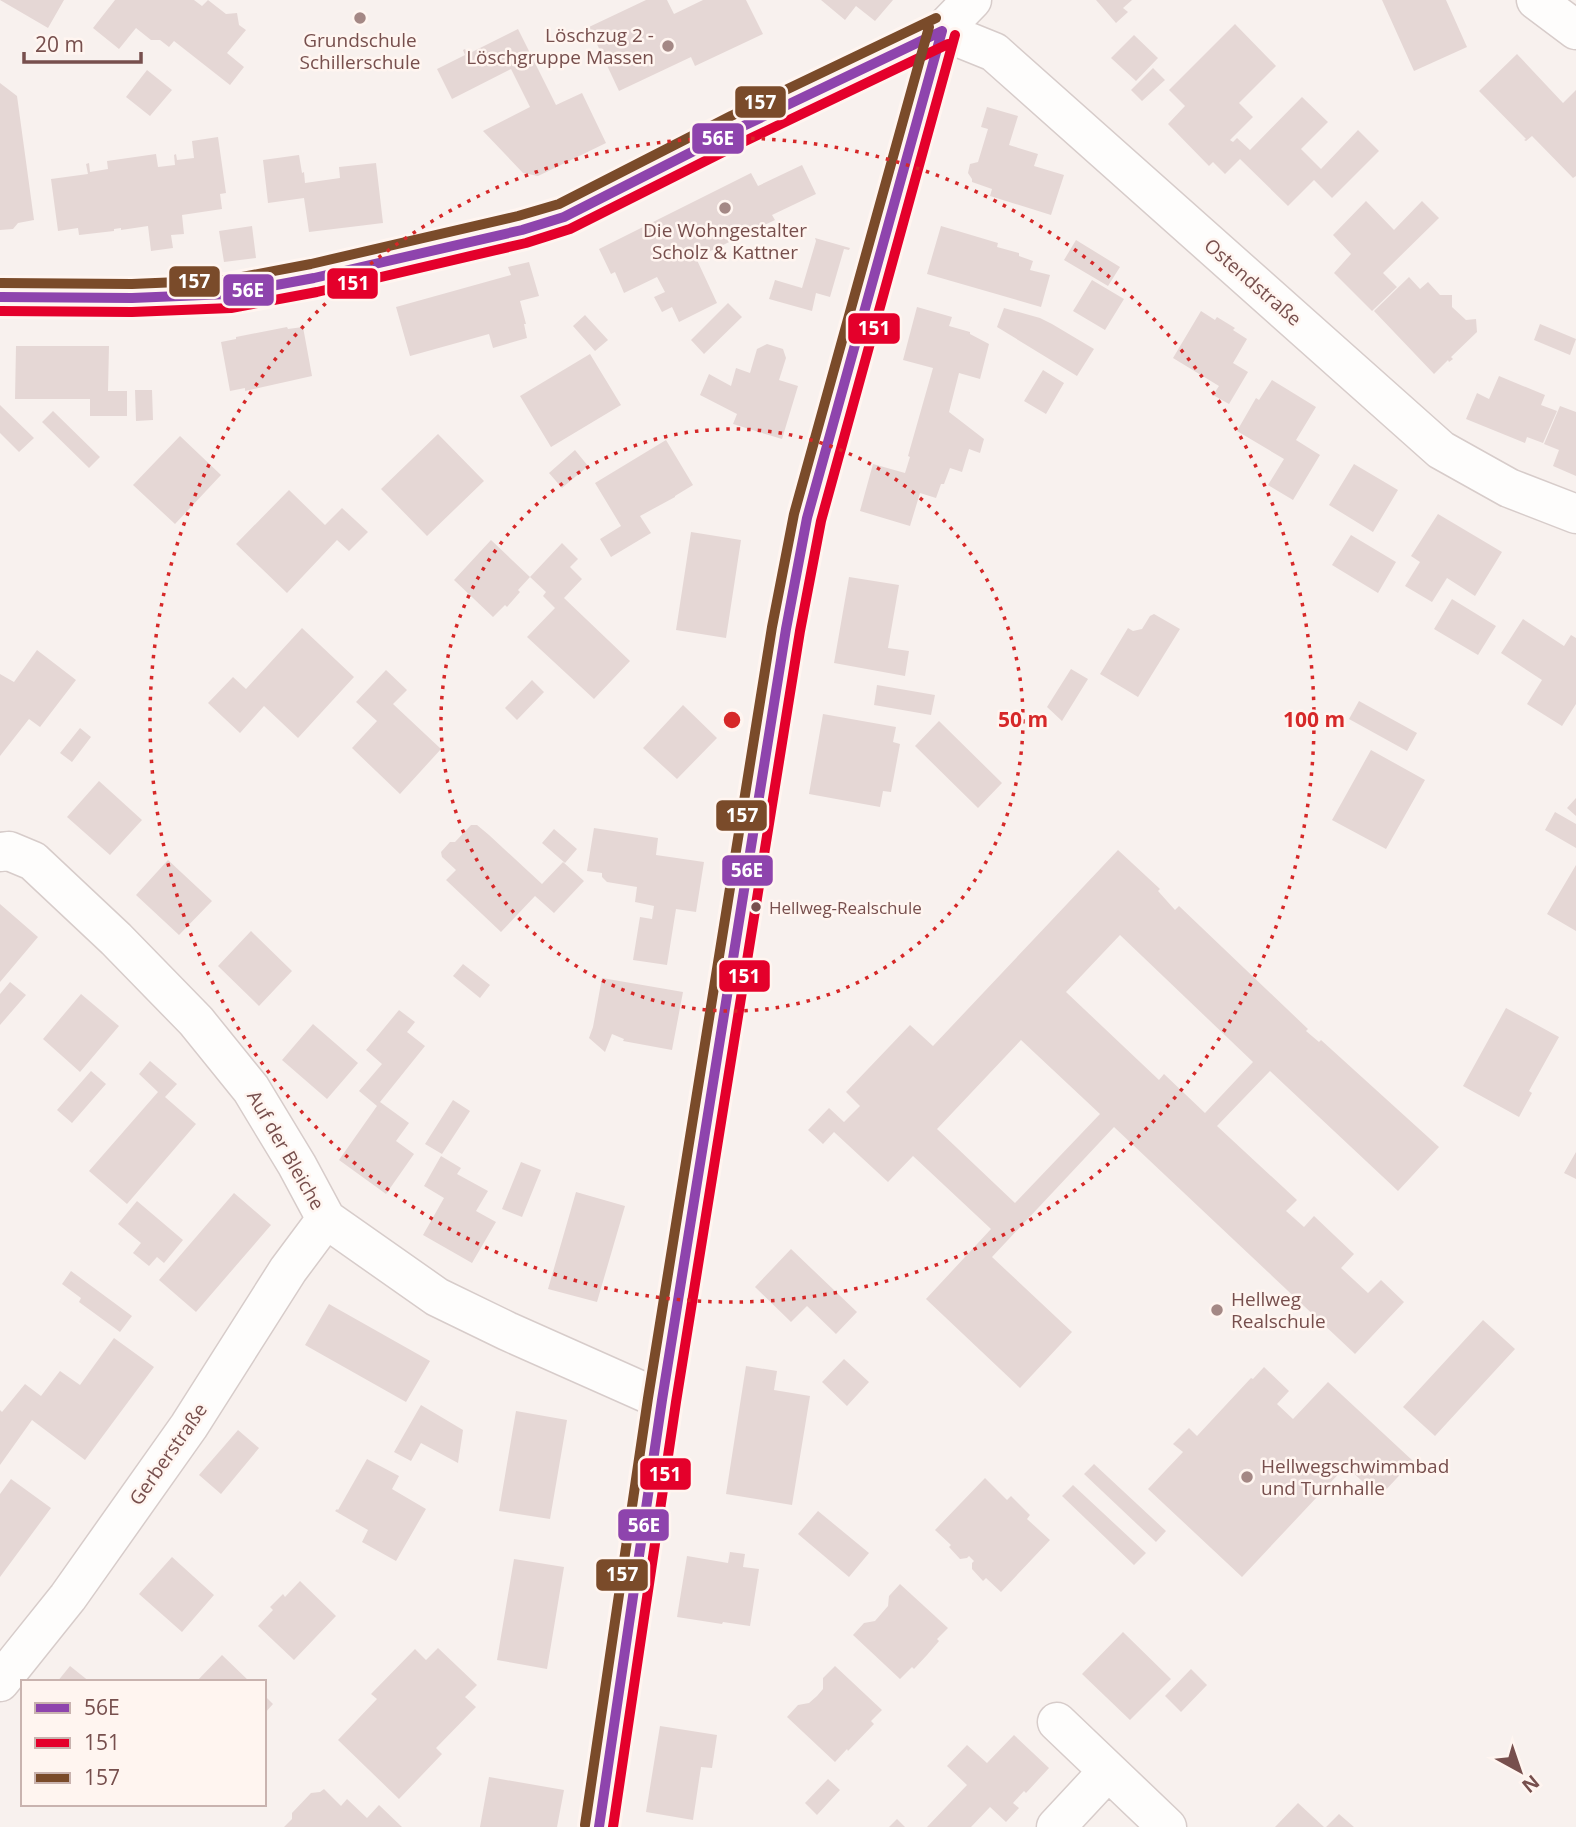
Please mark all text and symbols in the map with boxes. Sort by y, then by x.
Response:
marker: Grundschule Schillerschule [352,10,368,26]
scale bar [24,21,142,65]
place label: Löschzug 2 - Löschgruppe Massen [466,22,654,70]
place label: Grundschule Schillerschule [300,27,420,75]
text: 20 m [35,30,84,58]
marker: Löschzug 2 - Löschgruppe Massen [660,38,676,54]
line badge: 157 [734,85,787,119]
text: 157 [744,89,776,115]
line badge: 56E [691,122,745,155]
text: 56E [702,125,734,151]
marker: Die Wohngestalter Scholz & Kattner [717,200,733,216]
place label: Die Wohngestalter Scholz & Kattner [643,217,807,265]
street label: Ostendstraße [1199,232,1307,332]
line badge: 157 [168,265,221,298]
line badge: 151 [326,267,379,300]
text: 157 [178,268,210,294]
text: 151 [337,270,369,296]
line badge: 56E [222,273,275,307]
text: 56E [232,277,264,303]
line badge: 151 [847,312,901,345]
text: 151 [858,315,890,341]
text: 50 m [998,705,1048,733]
text: 100 m [1283,705,1345,733]
centre of rings [720,708,744,732]
line badge: 157 [715,799,768,832]
text: 157 [726,802,758,828]
line badge: 56E [721,854,774,887]
text: 56E [731,857,763,883]
place label: Hellweg-Realschule [769,896,922,919]
marker: Hellweg-Realschule [749,900,763,914]
line badge: 151 [718,959,771,993]
text: 151 [728,963,760,989]
street label: Auf der Bleiche [241,1085,331,1215]
place label: Hellweg Realschule [1231,1286,1326,1334]
marker: Hellweg Realschule [1209,1302,1225,1318]
street label: Gerberstraße [123,1398,213,1510]
place label: Hellwegschwimmbad und Turnhalle [1261,1453,1449,1501]
line badge: 151 [639,1457,692,1491]
text: 151 [649,1461,681,1487]
marker: Hellwegschwimmbad und Turnhalle [1239,1469,1255,1485]
line badge: 56E [617,1508,670,1542]
text: 56E [628,1512,660,1538]
line badge: 157 [595,1558,649,1592]
text: 157 [606,1561,638,1587]
legend [21,1680,266,1806]
text: 56E [84,1693,120,1721]
text: 151 [84,1728,120,1756]
north arrow [1485,1736,1555,1806]
text: 157 [84,1763,120,1791]
text: N [1517,1769,1545,1799]

